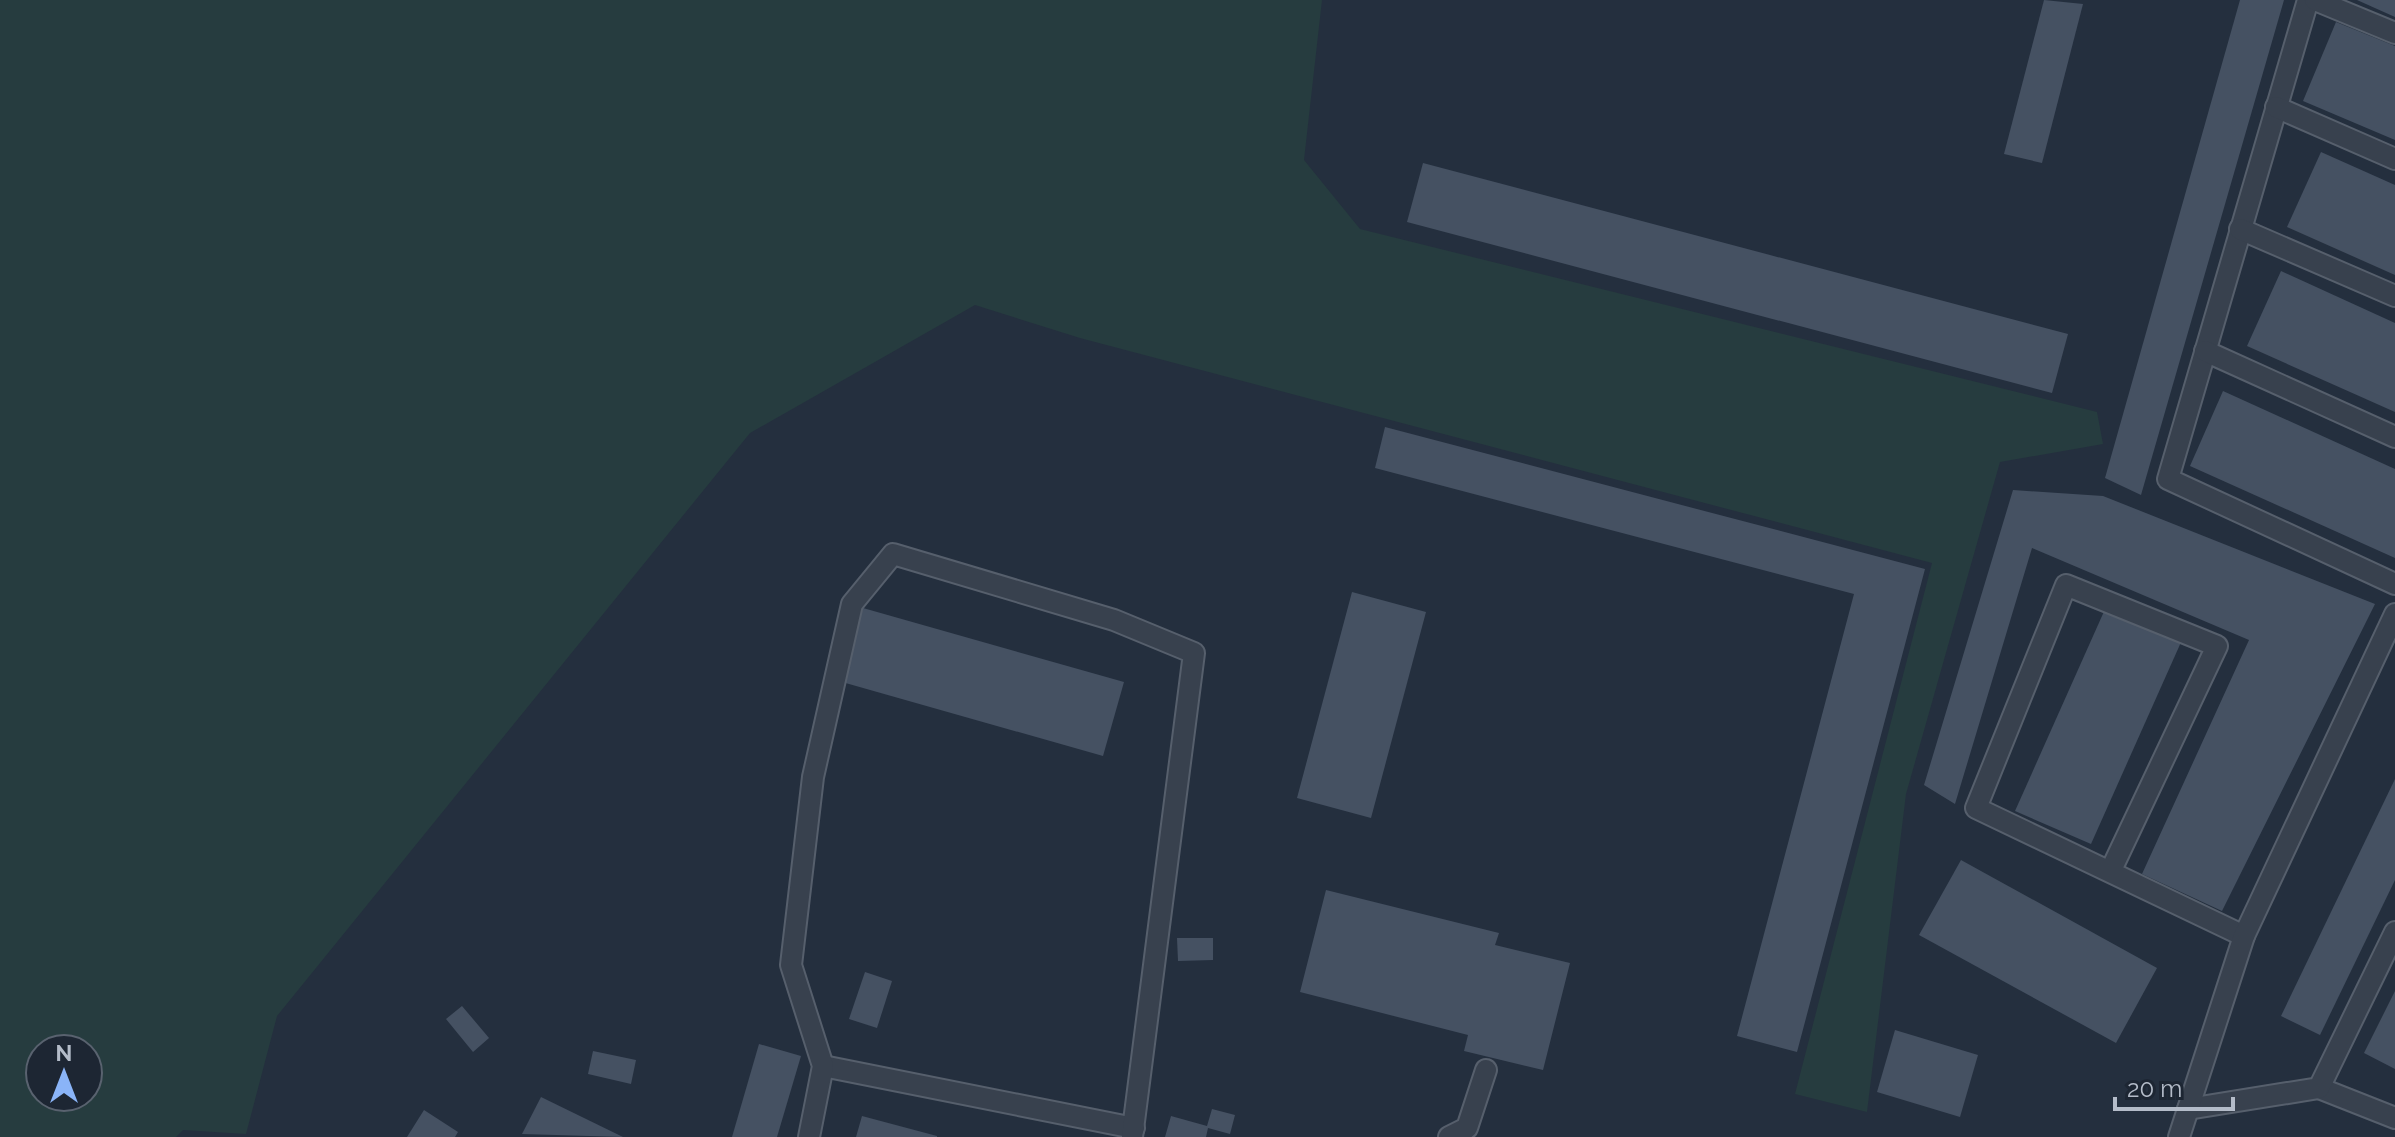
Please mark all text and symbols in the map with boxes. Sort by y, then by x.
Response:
north arrow [24,1033,104,1113]
text: N [56,1040,72,1066]
scale bar [2115,1061,2233,1111]
text: 20 m [2127,1074,2182,1103]

